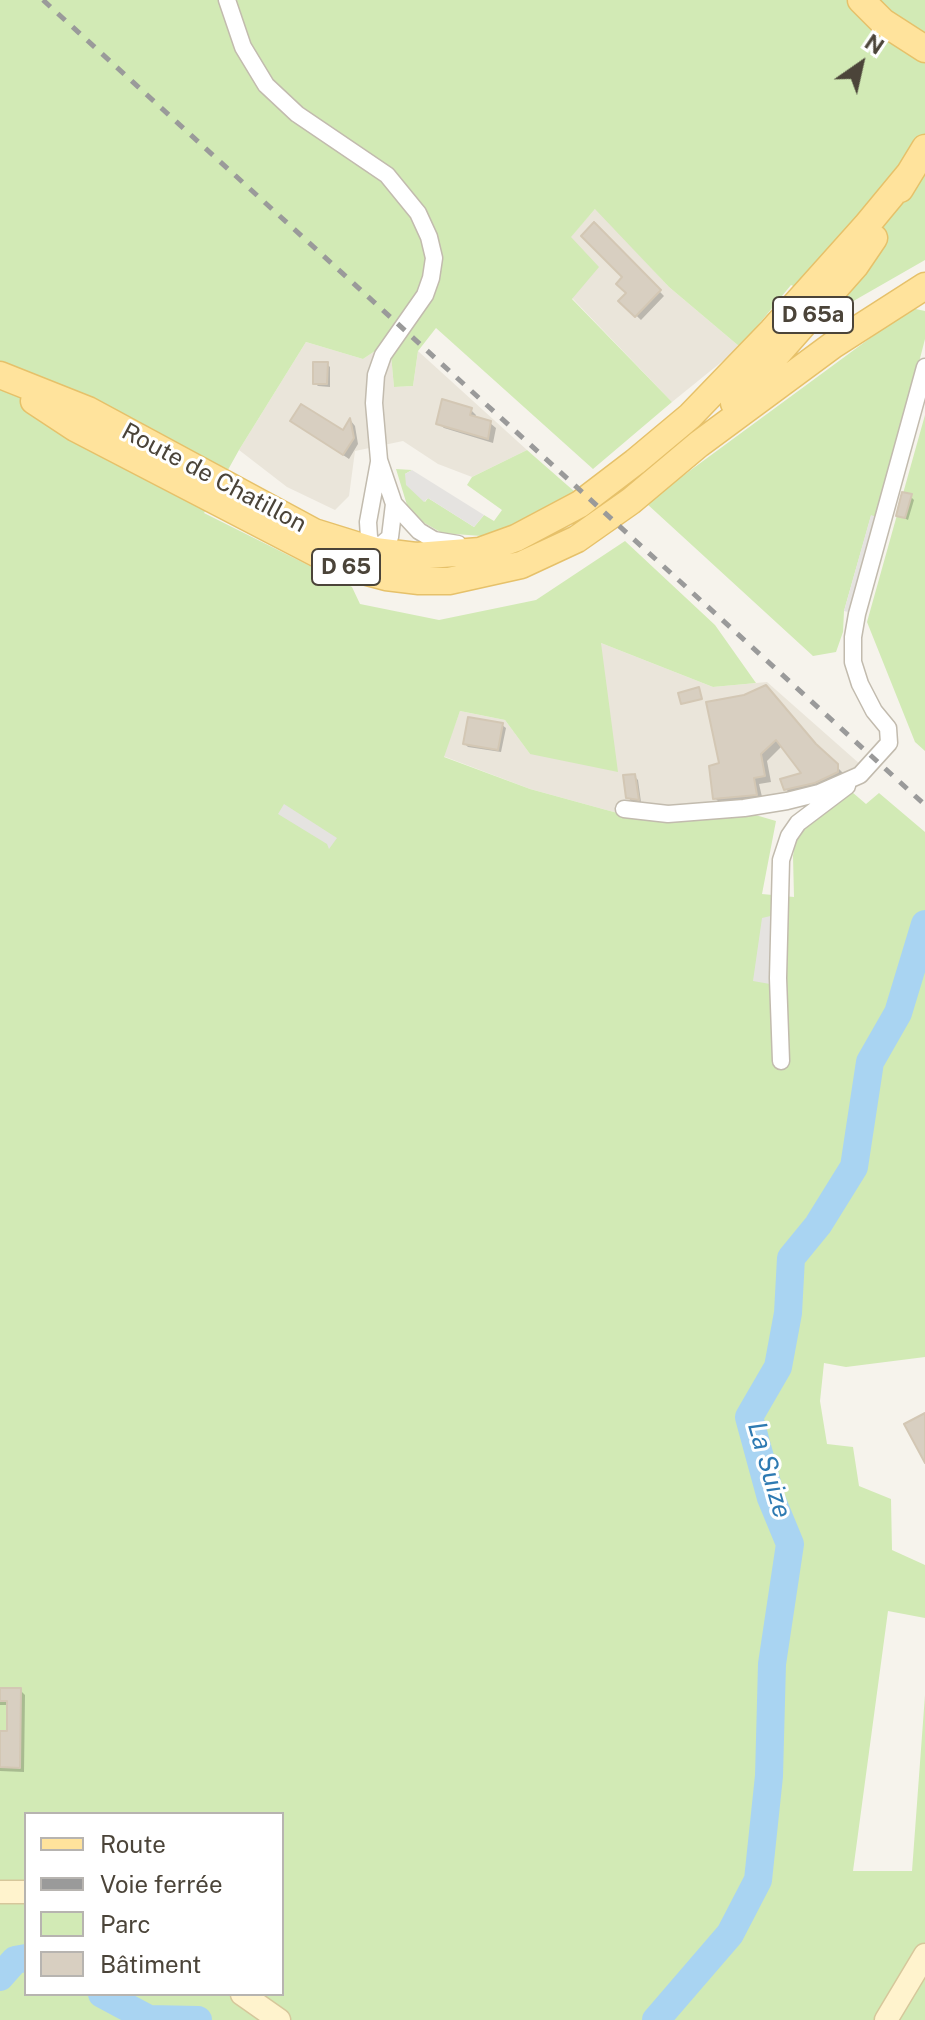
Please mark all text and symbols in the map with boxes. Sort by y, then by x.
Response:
north arrow [821,24,901,104]
text: N [860,29,889,60]
road number: D 65a [773,297,853,333]
street label: Route de Chatillon [117,417,311,539]
road number: D 65 [312,549,380,585]
water label: La Suize [740,1418,798,1522]
legend [24,1812,284,1996]
text: Route [100,1830,166,1858]
text: Voie ferrée [100,1870,223,1898]
text: Parc [100,1910,151,1938]
text: Bâtiment [100,1950,201,1978]

